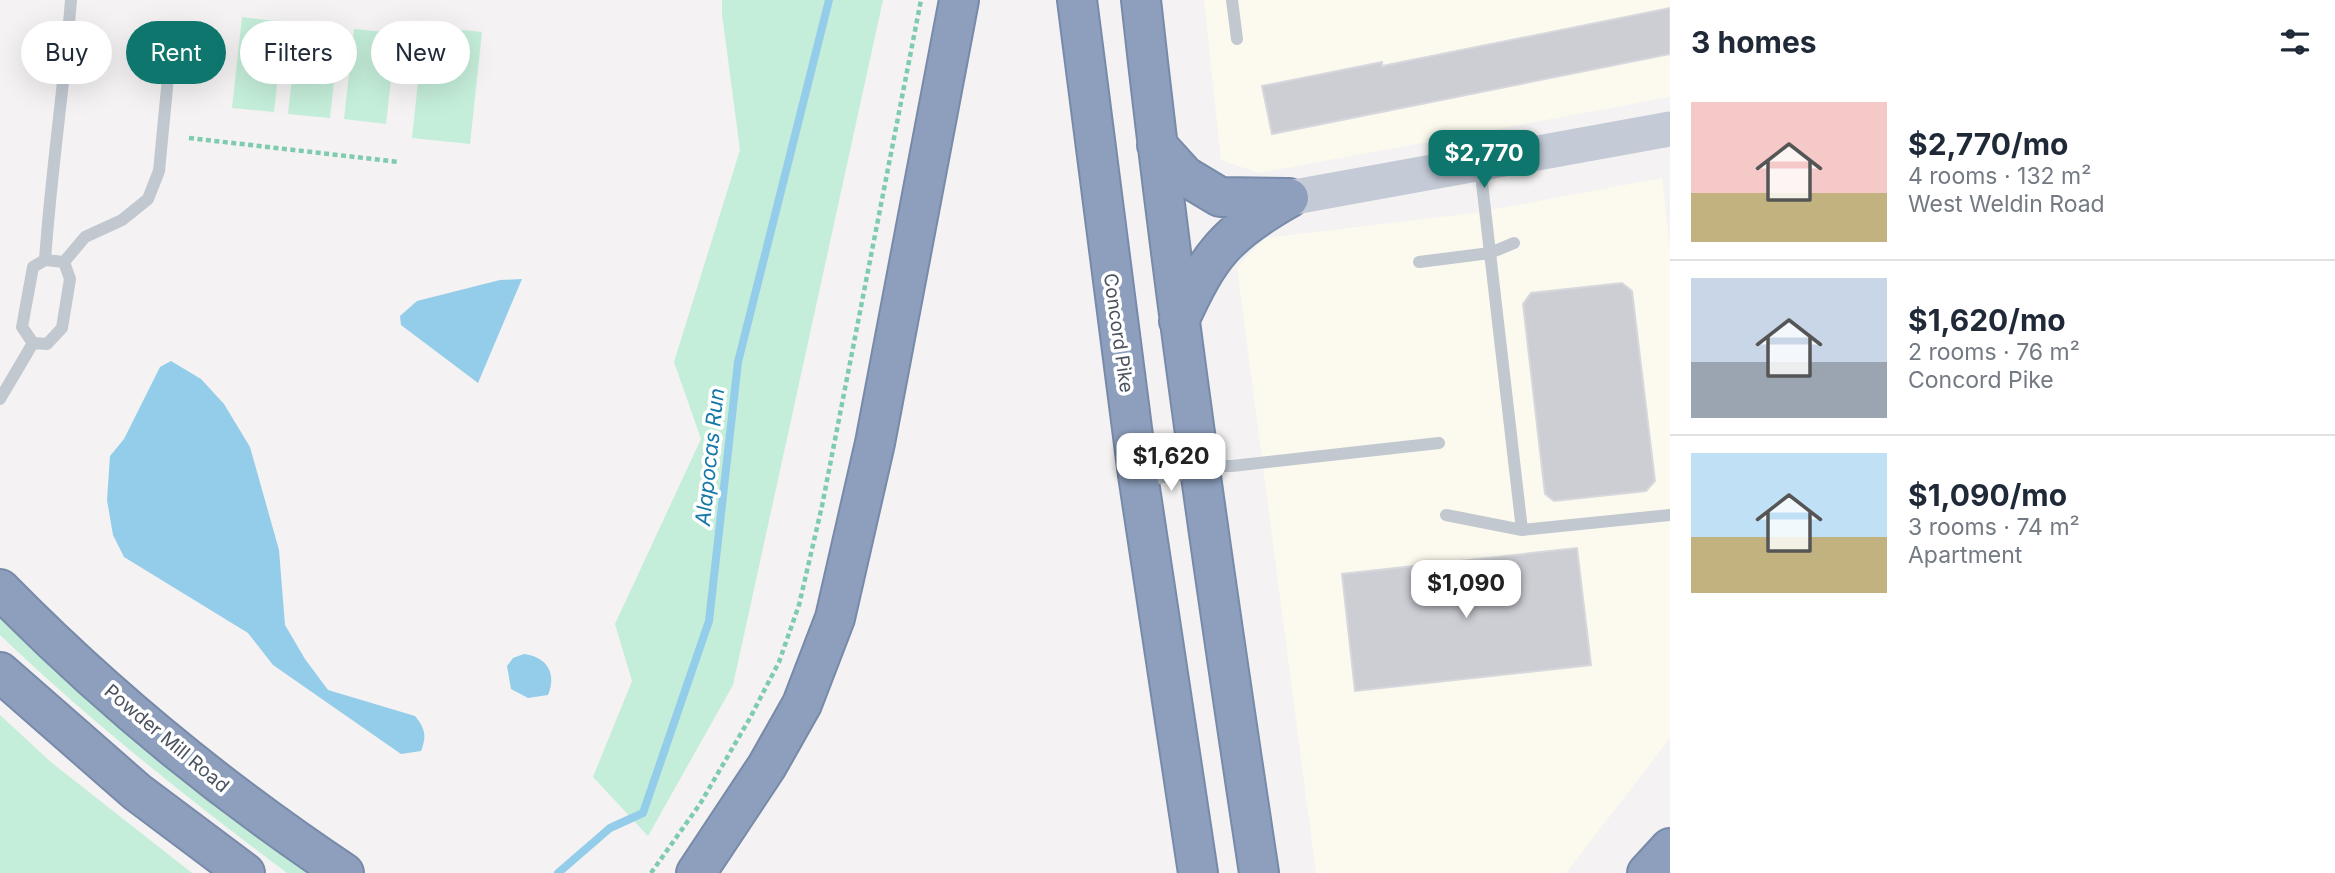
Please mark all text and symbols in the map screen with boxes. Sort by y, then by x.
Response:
chip: Buy [21,21,112,84]
chip: Rent [126,21,226,84]
chip: Filters [240,21,357,84]
chip: New [371,21,470,84]
icon: filters [2276,23,2314,61]
text: 3 homes [1691,24,1817,60]
text: $2,770/mo [1908,126,2068,162]
pin: $2,770 [1427,130,1541,190]
icon: home [1747,130,1831,214]
text: $2,770 [1445,139,1524,167]
text: 4 rooms · 132 m² [1908,162,2091,190]
text: West Weldin Road [1908,190,2105,218]
street label: Concord Pike [1099,272,1138,394]
text: $1,620/mo [1908,302,2066,338]
icon: home [1747,306,1831,390]
text: 2 rooms · 76 m² [1908,338,2080,366]
text: Concord Pike [1908,366,2054,394]
water label: Alapocas Run [690,387,729,528]
pin: $1,620 [1114,434,1228,493]
text: $1,620 [1133,442,1209,470]
text: $1,090/mo [1908,477,2067,513]
icon: home [1747,481,1831,565]
text: 3 rooms · 74 m² [1908,513,2080,541]
text: Apartment [1908,541,2022,569]
pin: $1,090 [1409,560,1523,620]
text: $1,090 [1427,569,1505,597]
street label: Powder Mill Road [100,680,234,797]

